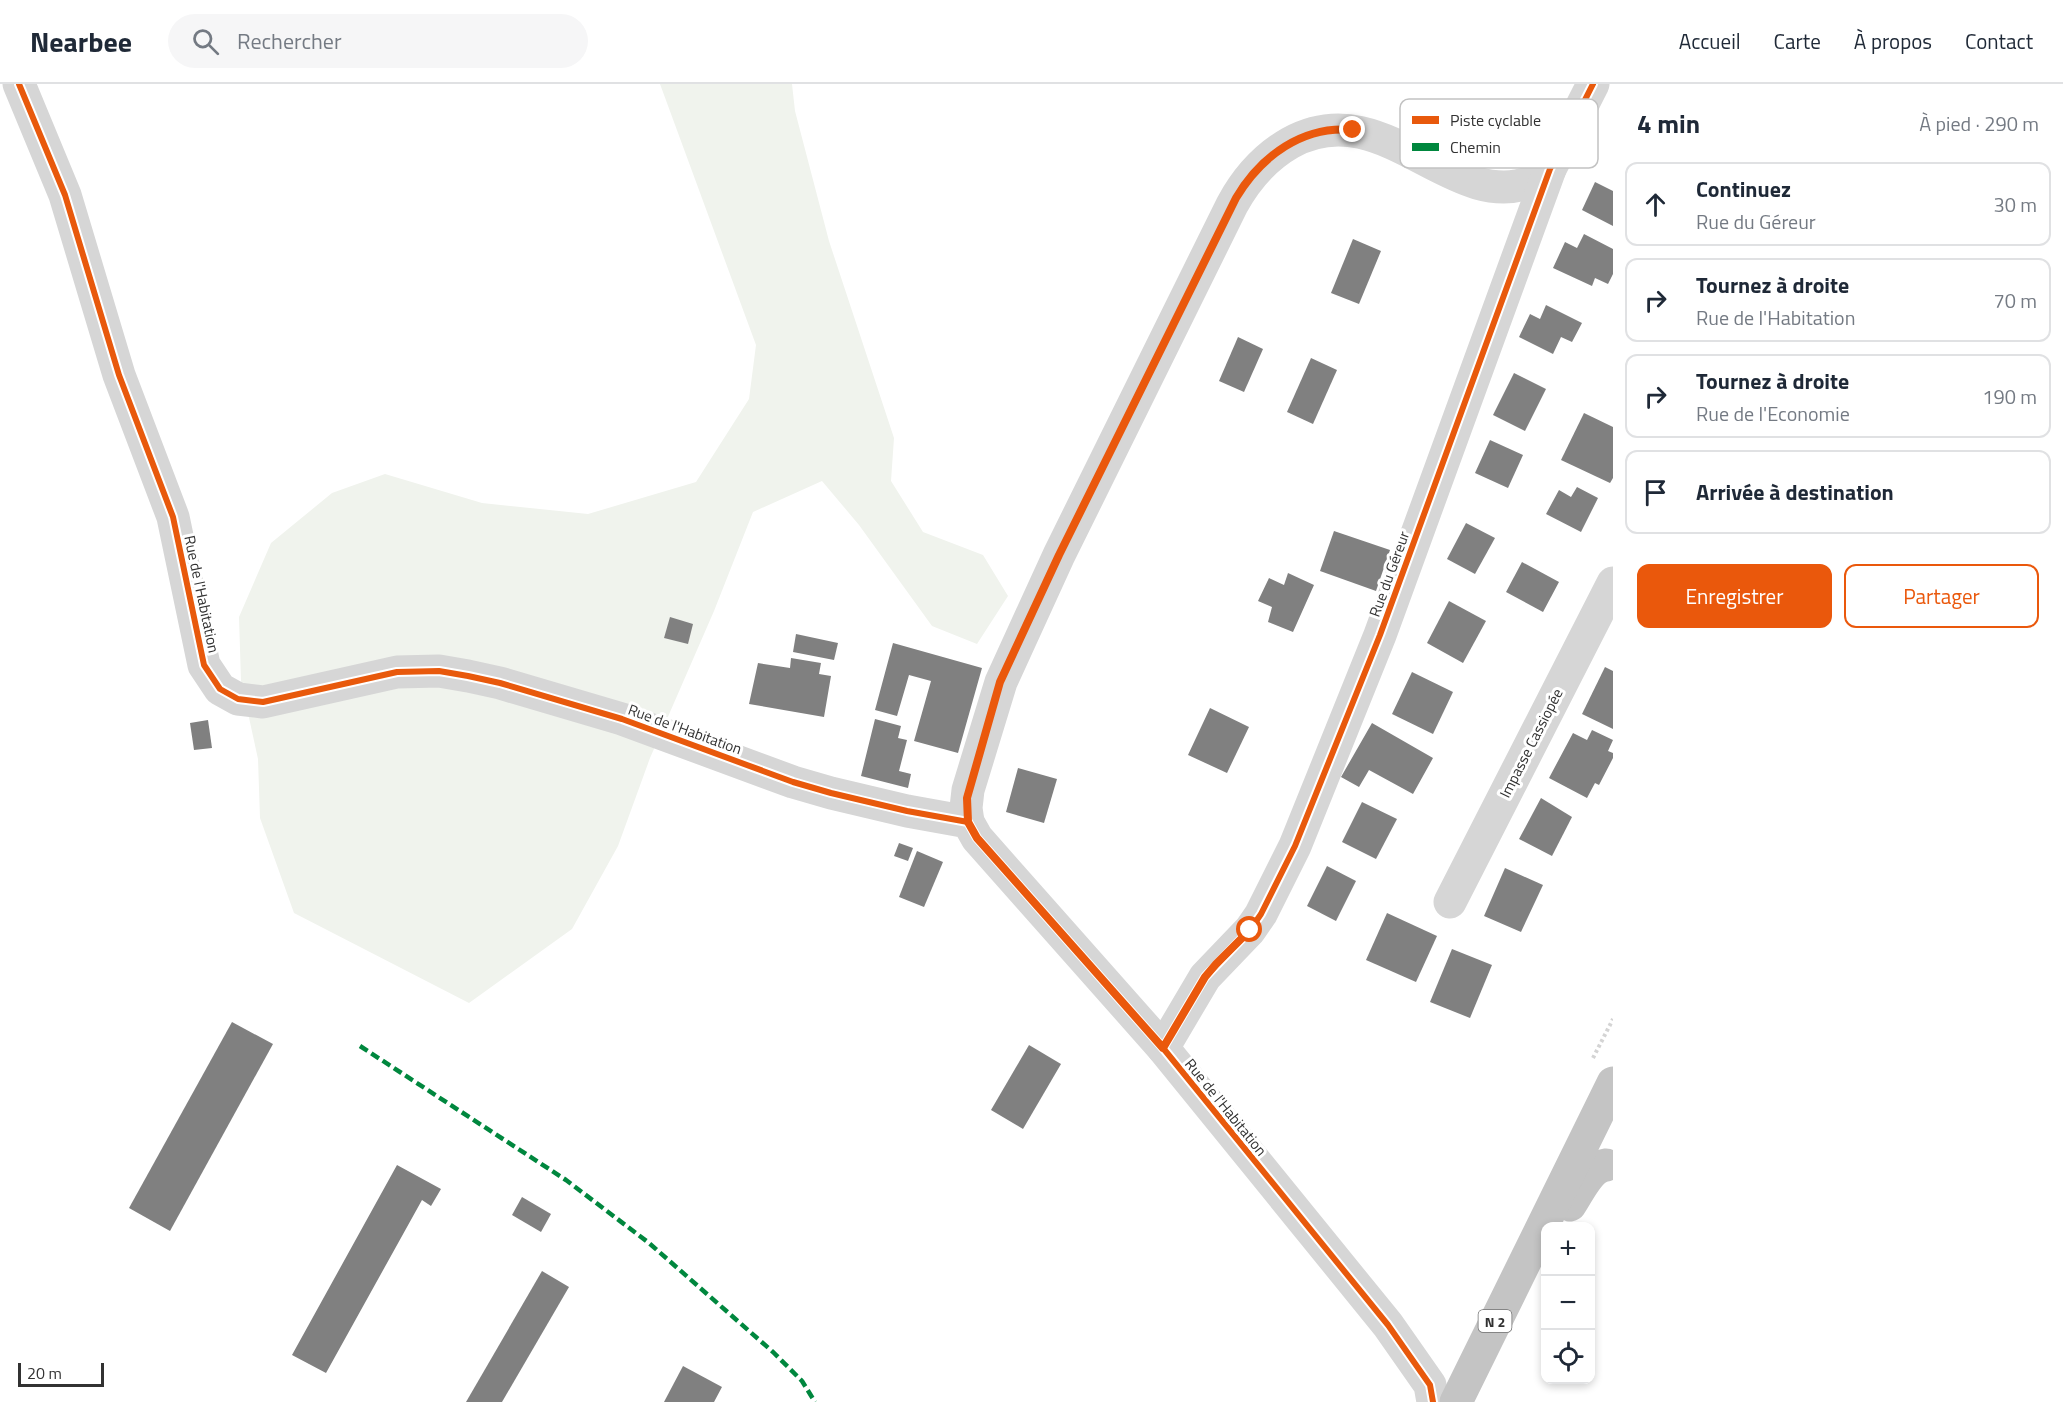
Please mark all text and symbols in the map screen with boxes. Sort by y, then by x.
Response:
search box [168,14,588,68]
text: Nearbee [30,20,132,63]
text: Rechercher [237,24,342,58]
icon: search [189,25,222,58]
text: Accueil [1679,25,1741,57]
text: Carte [1774,25,1821,57]
text: À propos [1854,25,1932,57]
text: Contact [1965,25,2033,57]
legend [1400,99,1598,168]
text: 4 min [1637,104,1700,143]
text: Piste cyclable [1450,108,1541,132]
text: À pied · 290 m [1919,108,2039,139]
route end [1339,116,1365,142]
text: Chemin [1450,135,1501,159]
text: Continuez [1696,172,1791,206]
icon: ahead [1639,188,1672,221]
text: 30 m [1993,189,2037,220]
text: Rue du Géreur [1696,206,1816,237]
text: Tournez à droite [1696,268,1849,302]
icon: right [1639,284,1672,317]
text: 70 m [1993,285,2037,316]
text: Rue de l'Habitation [1696,302,1855,333]
text: Tournez à droite [1696,364,1849,398]
icon: right [1639,380,1672,413]
text: 190 m [1982,381,2037,412]
text: Rue de l'Economie [1696,398,1850,429]
text: Arrivée à destination [1696,475,1894,509]
icon: arrive [1639,476,1672,509]
street label: Rue du Géreur [1363,528,1415,620]
street label: Rue de l'Habitation [178,533,226,655]
button: Enregistrer [1637,564,1832,628]
button: Partager [1844,564,2039,628]
street label: Impasse Cassiopée [1493,684,1569,802]
street label: Rue de l'Habitation [625,698,745,760]
route start [1236,916,1262,942]
street label: Rue de l'Habitation [1179,1053,1273,1161]
map controls [1541,1222,1595,1384]
button: + [1541,1222,1595,1276]
button: − [1541,1276,1595,1330]
road number: N 2 [1478,1310,1512,1332]
button: locate [1541,1330,1595,1384]
scale bar [18,1360,104,1388]
text: 20 m [27,1361,62,1385]

